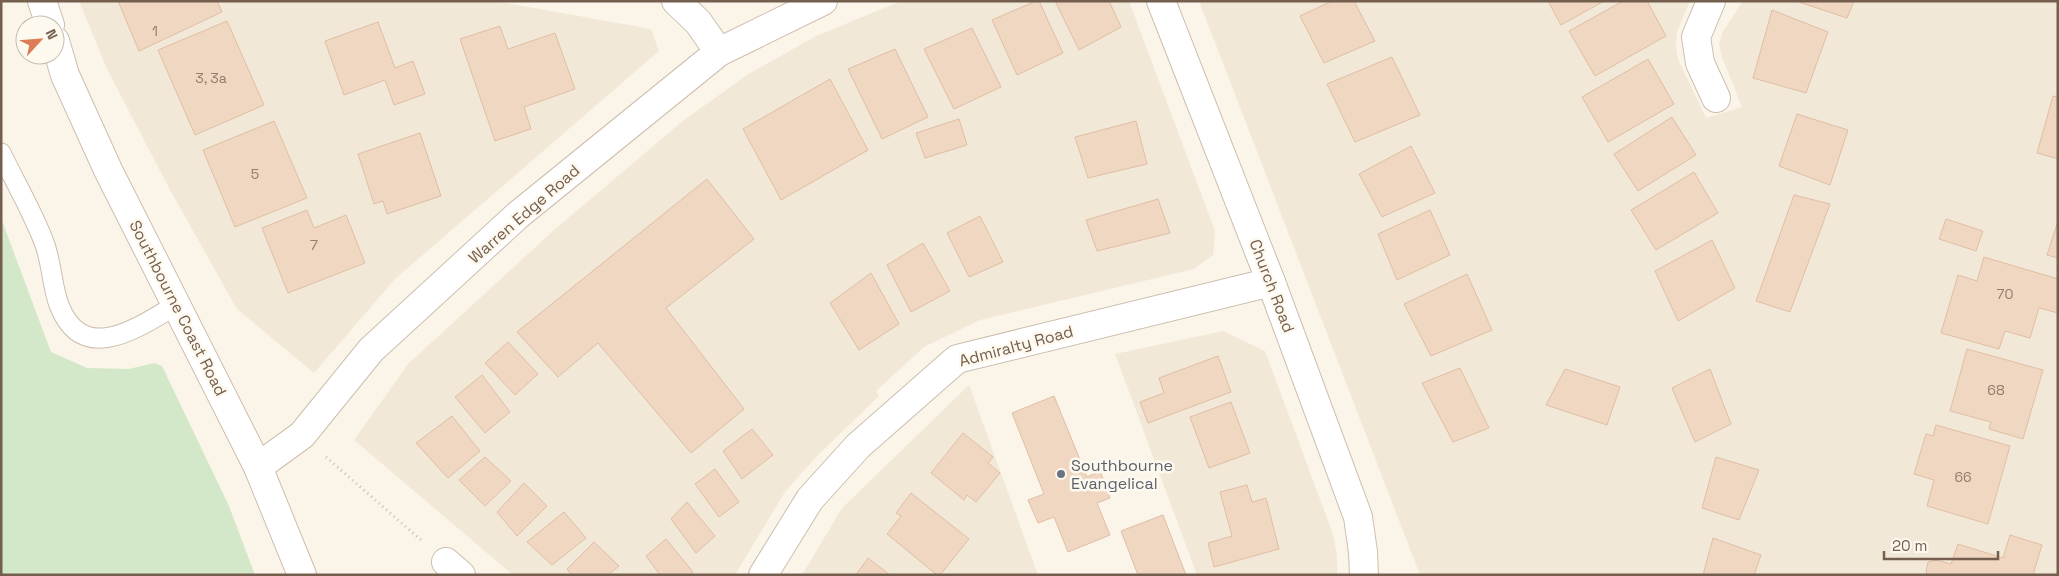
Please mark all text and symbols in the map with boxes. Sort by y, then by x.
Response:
north arrow [15,15,65,65]
house number: 1 [152,22,158,40]
text: N [42,26,62,42]
house number: 3, 3a [195,69,227,87]
street label: Warren Edge Road [464,160,584,268]
house number: 5 [251,165,259,183]
street label: Southbourne Coast Road [125,217,231,399]
house number: 7 [310,236,318,254]
street label: Church Road [1245,236,1299,336]
house number: 70 [1997,285,2013,303]
street label: Admiralty Road [957,321,1075,371]
house number: 68 [1987,381,2005,399]
place label: Southbourne Evangelical [1071,455,1173,494]
marker: Southbourne Evangelical [1055,468,1067,480]
house number: 66 [1954,468,1972,486]
scale bar [1884,528,1998,560]
text: 20 m [1892,536,1927,555]

